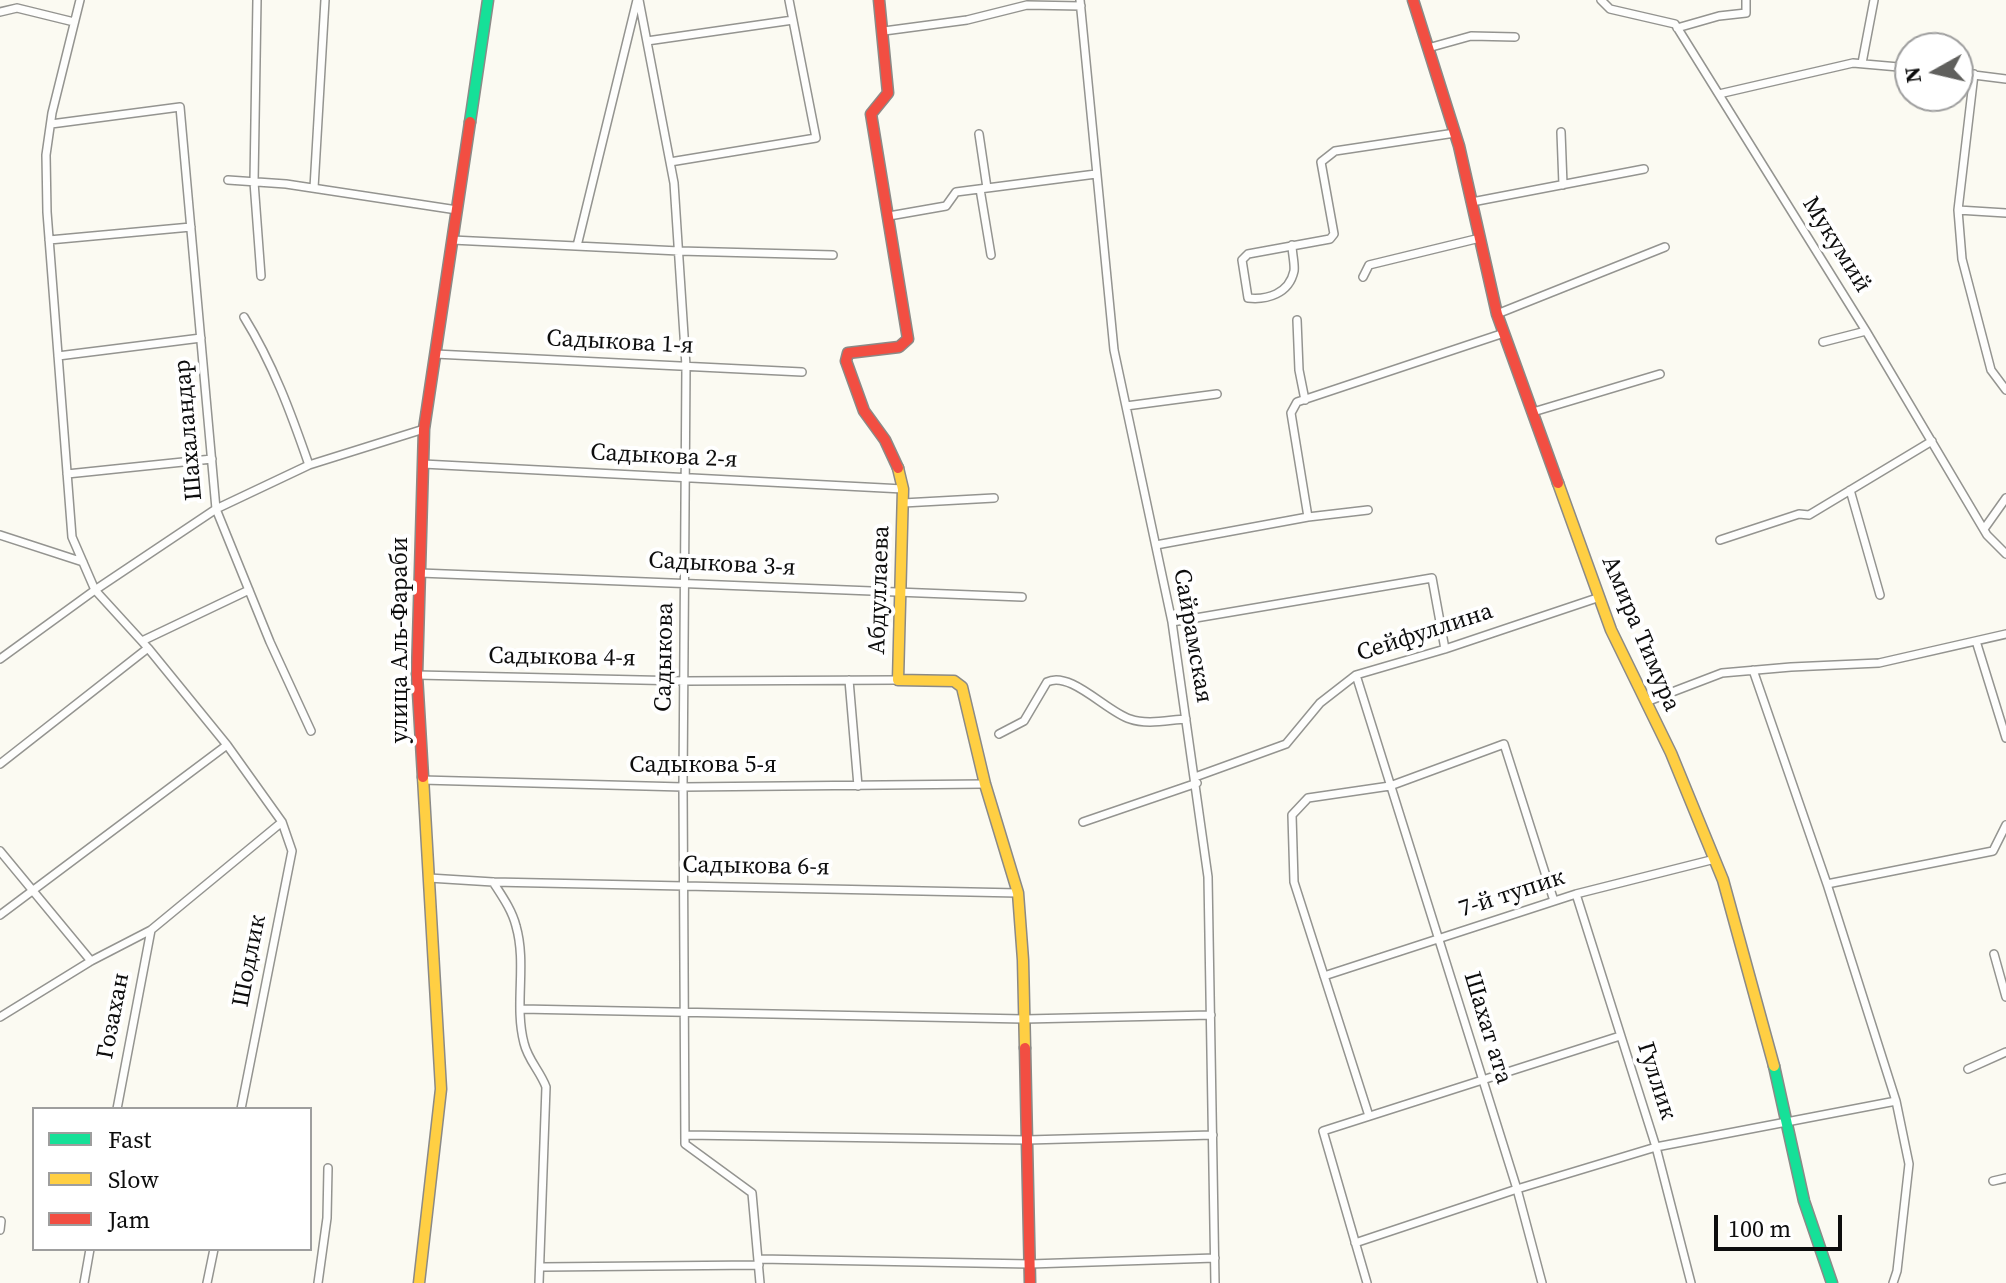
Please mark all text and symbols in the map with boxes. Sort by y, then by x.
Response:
north arrow [1894,32,1974,112]
text: N [1896,65,1928,85]
street label: Мукумий [1795,192,1877,298]
street label: Садыкова 1-я [546,325,694,361]
street label: Шахаландар [168,358,210,502]
street label: Садыкова 2-я [590,439,738,475]
street label: Абдуллаева [863,525,897,655]
street label: улица Аль-Фараби [387,537,415,743]
street label: Садыкова 3-я [648,547,796,583]
street label: Амира Тимура [1594,552,1686,716]
street label: Сайрамская [1166,567,1218,705]
street label: Сейфуллина [1353,597,1497,669]
street label: Садыкова [650,602,680,712]
street label: Садыкова 4-я [488,642,636,674]
street label: Садыкова 5-я [629,752,777,780]
street label: Садыкова 6-я [682,851,830,883]
street label: 7-й тупик [1455,863,1569,925]
street label: Шодлик [227,913,273,1009]
street label: Шахат ата [1456,968,1518,1088]
street label: Гозахан [92,971,136,1061]
street label: Гуллик [1630,1039,1682,1123]
legend [32,1107,312,1251]
text: Fast [108,1123,151,1156]
text: Slow [108,1163,159,1196]
scale bar [1718,1199,1846,1249]
text: Jam [108,1203,150,1236]
text: 100 m [1728,1212,1791,1245]

